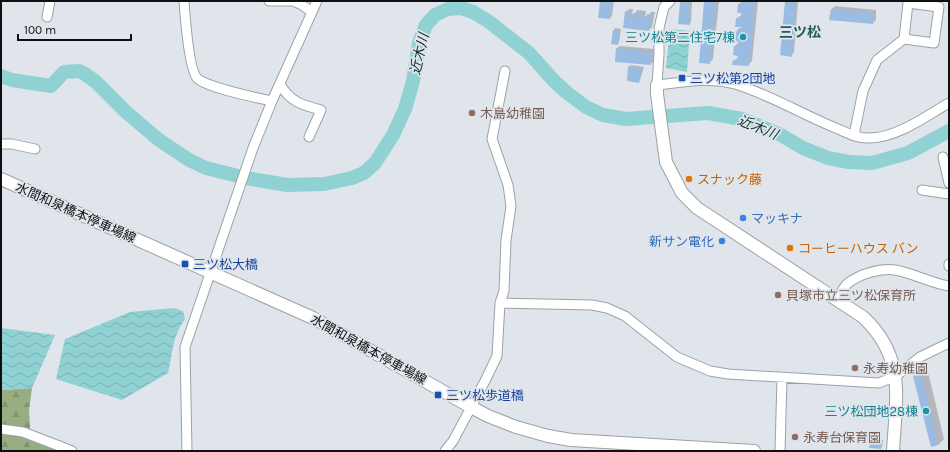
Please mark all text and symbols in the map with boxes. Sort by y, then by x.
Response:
scale bar [18,16,131,42]
text: 100 m [24,23,56,37]
district label: 三ツ松 [779,24,821,41]
water label: 近木川 [406,30,433,76]
place label: 三ツ松第二住宅7棟 [625,30,735,45]
marker: 三ツ松第二住宅7棟 [738,32,748,42]
place label: 三ツ松第2団地 [690,71,776,86]
marker: 三ツ松第2団地 [677,73,687,83]
place label: 木島幼稚園 [480,106,545,121]
marker: 木島幼稚園 [467,108,477,118]
water label: 近木川 [735,112,782,144]
place label: スナック藤 [697,172,762,187]
marker: スナック藤 [684,174,694,184]
street label: 水間和泉橋本停車場線 [13,179,138,246]
place label: マッキナ [751,211,803,226]
marker: マッキナ [738,213,748,223]
place label: 新サン電化 [649,234,714,249]
marker: 新サン電化 [717,236,727,246]
place label: コーヒーハウス バン [798,241,918,256]
marker: コーヒーハウス バン [785,243,795,253]
place label: 三ツ松大橋 [193,257,258,272]
marker: 三ツ松大橋 [180,259,190,269]
place label: 貝塚市立三ツ松保育所 [786,288,916,303]
marker: 貝塚市立三ツ松保育所 [773,290,783,300]
street label: 水間和泉橋本停車場線 [308,311,429,388]
place label: 永寿幼稚園 [863,361,928,376]
marker: 永寿幼稚園 [850,363,860,373]
place label: 三ツ松歩道橋 [446,388,524,403]
marker: 三ツ松歩道橋 [433,390,443,400]
place label: 三ツ松団地28棟 [824,404,918,419]
marker: 三ツ松団地28棟 [921,406,931,416]
place label: 永寿台保育園 [803,430,881,445]
marker: 永寿台保育園 [790,432,800,442]

